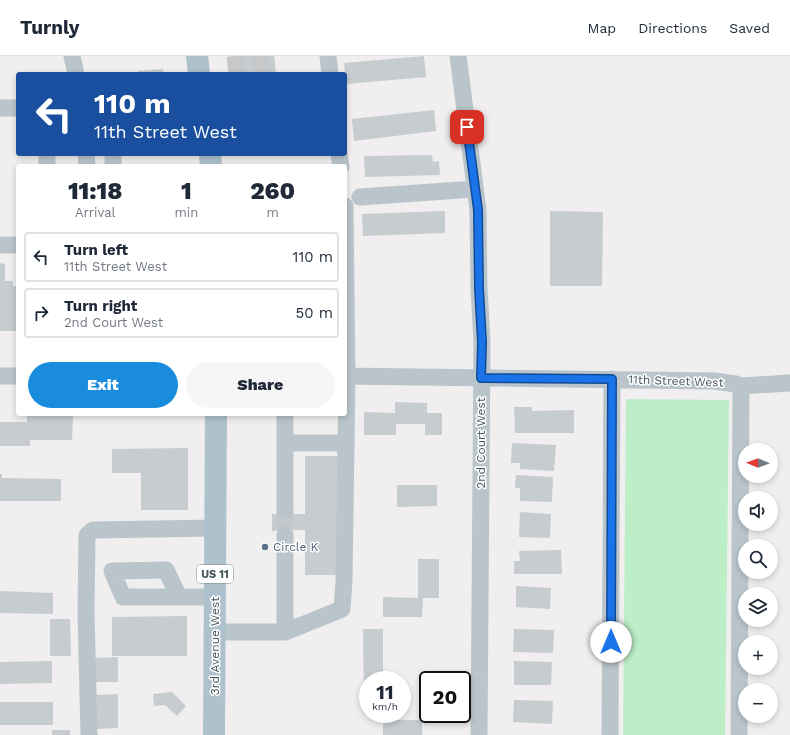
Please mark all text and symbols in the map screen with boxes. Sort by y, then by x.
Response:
text: Turnly [20,16,80,39]
text: Map [588,20,616,36]
text: Directions [638,20,707,36]
text: Saved [729,20,770,36]
text: 110 m [94,87,171,120]
icon: left [28,88,80,140]
pin [450,110,484,144]
icon: arrive [456,116,478,138]
text: 11th Street West [94,121,237,142]
text: 11:18 [68,177,122,205]
text: 1 [181,177,192,205]
text: 260 [250,177,295,205]
text: Arrival [75,205,115,220]
text: min [174,205,198,220]
text: m [266,205,279,220]
text: Turn left [64,241,128,259]
icon: left [30,246,52,268]
text: 110 m [293,248,333,266]
text: 11th Street West [64,259,167,274]
text: Turn right [64,297,137,315]
icon: right [30,302,52,324]
text: 50 m [296,304,333,322]
text: 2nd Court West [64,315,163,330]
button: Exit [28,362,178,408]
button: Share [186,362,335,408]
street label: 11th Street West [628,372,724,390]
street label: 2nd Court West [474,397,488,489]
north arrow [738,443,778,483]
map controls [738,443,778,723]
button: sound [738,491,778,531]
button: search [738,539,778,579]
place label: Circle K [273,540,319,554]
marker: Circle K [260,542,270,552]
road number: US 11 [197,565,233,583]
button: layers [738,587,778,627]
street label: 3rd Avenue West [208,597,222,695]
position arrow [590,621,632,663]
button: + [738,635,778,675]
speed limit sign: 20 [419,671,471,723]
text: 11 [376,680,394,704]
button: − [738,683,778,723]
text: km/h [372,701,398,712]

